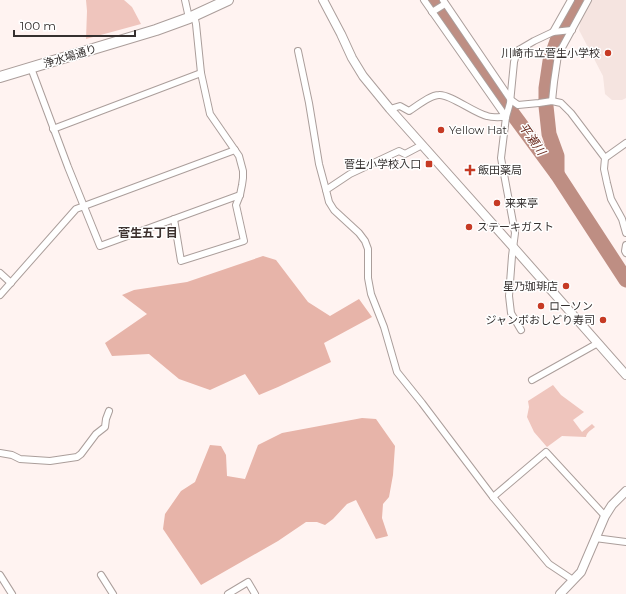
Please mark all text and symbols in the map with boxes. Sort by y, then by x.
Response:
scale bar [14,12,135,38]
text: 100 m [20,18,56,33]
street label: 浄水場通り [42,41,98,71]
place label: 川崎市立菅生小学校 [501,46,600,60]
marker: 川崎市立菅生小学校 [603,48,613,58]
water label: 平瀬川 [516,120,550,159]
place label: Yellow Hat [449,123,508,137]
marker: Yellow Hat [436,125,446,135]
place label: 菅生小学校入口 [344,157,421,171]
marker: 菅生小学校入口 [424,159,434,169]
place label: 飯田薬局 [478,163,522,177]
marker: 飯田薬局 [465,165,475,175]
place label: 来来亭 [505,196,538,210]
marker: 来来亭 [492,198,502,208]
place label: ステーキガスト [477,220,554,234]
marker: ステーキガスト [464,222,474,232]
district label: 菅生五丁目 [118,225,178,240]
place label: 星乃珈琲店 [503,279,558,293]
marker: 星乃珈琲店 [561,281,571,291]
place label: ローソン [549,299,593,313]
marker: ローソン [536,301,546,311]
place label: ジャンボおしどり寿司 [486,313,595,327]
marker: ジャンボおしどり寿司 [598,315,608,325]

